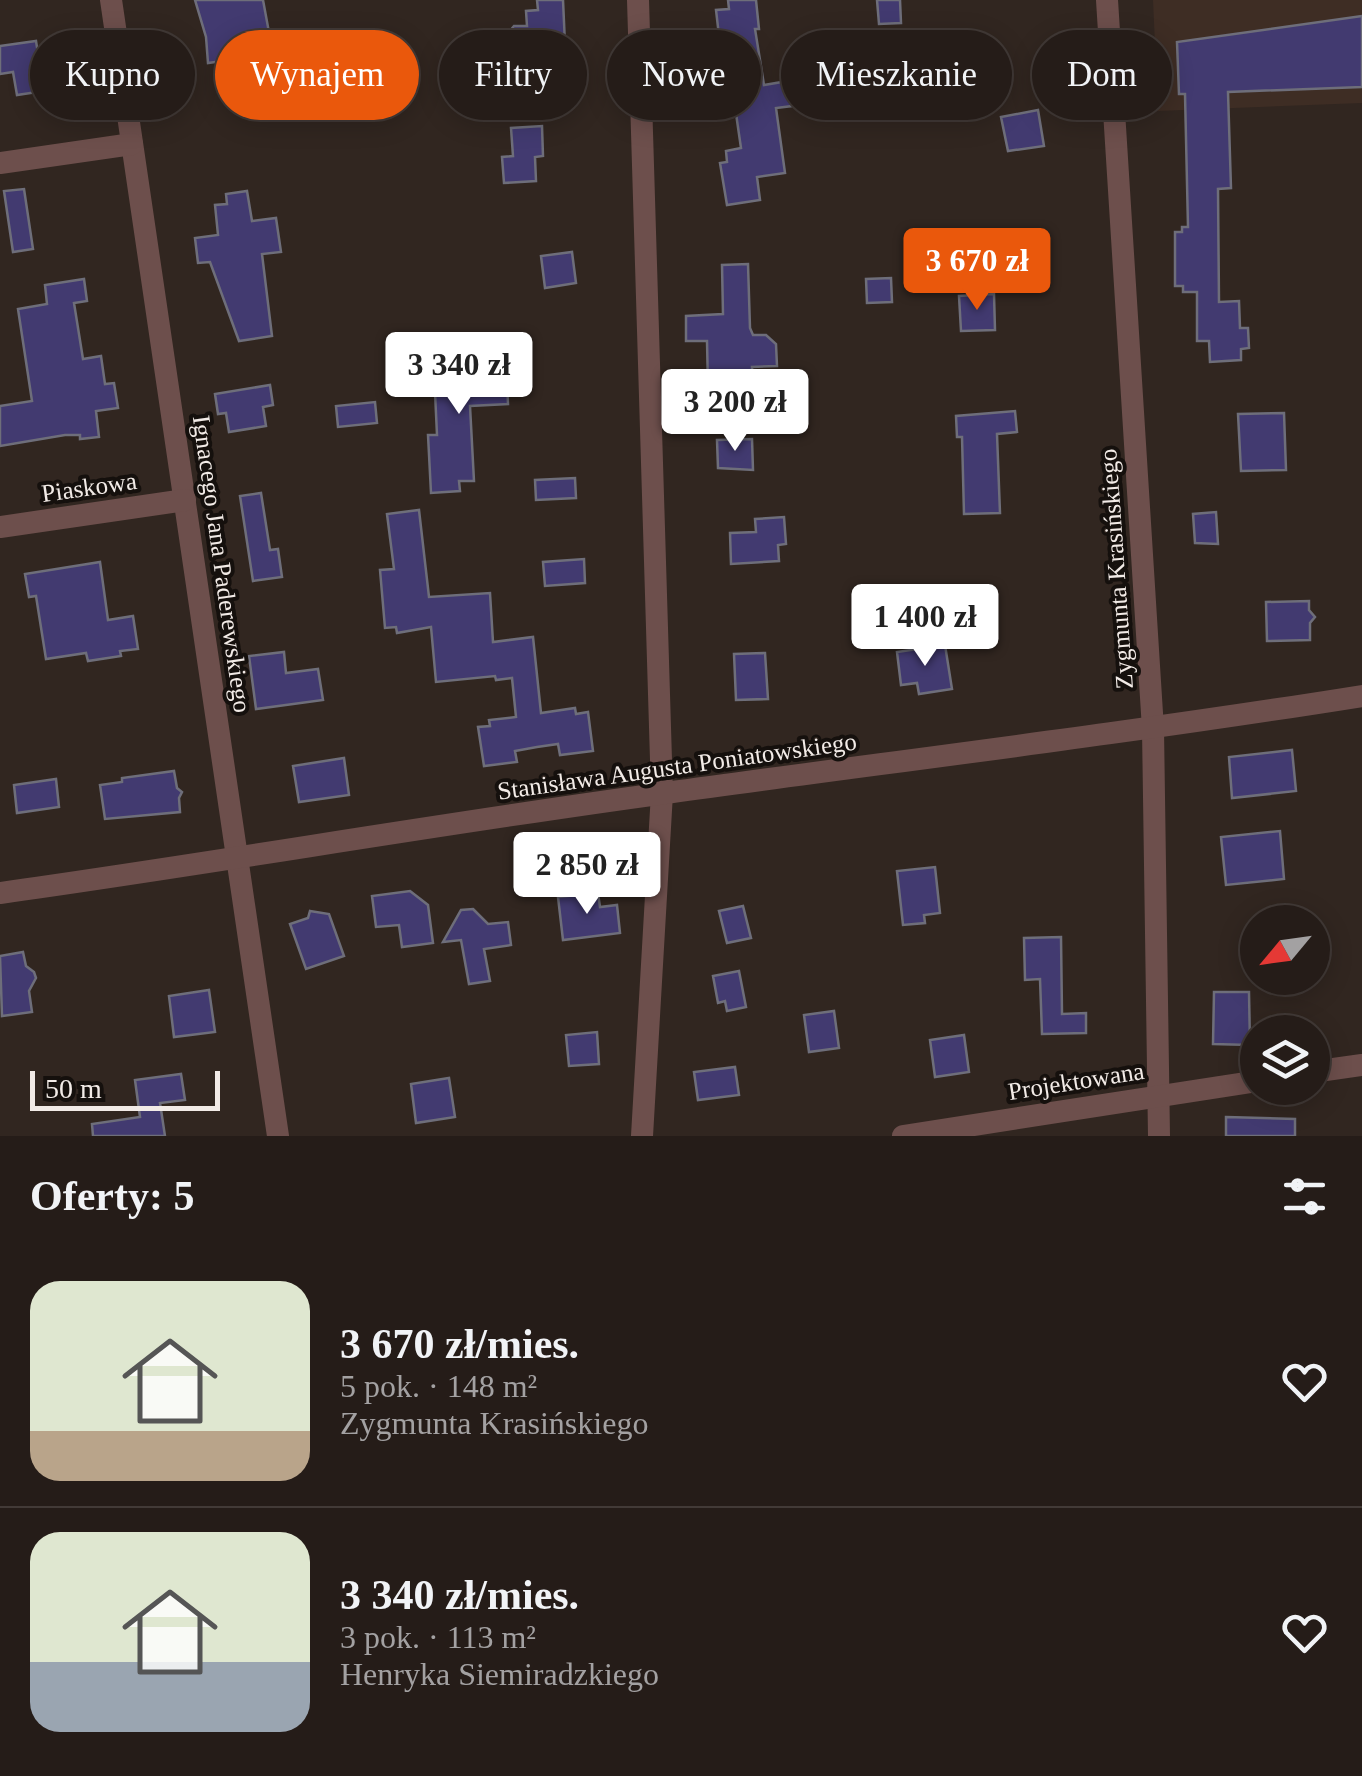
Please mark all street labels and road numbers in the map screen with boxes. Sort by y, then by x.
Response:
street label: Ignacego Jana Paderewskiego [188,414,256,714]
street label: Zygmunta Krasińskiego [1094,448,1138,690]
street label: Piaskowa [40,467,138,507]
street label: Stanisława Augusta Poniatowskiego [496,727,858,805]
street label: Projektowana [1006,1057,1146,1105]

